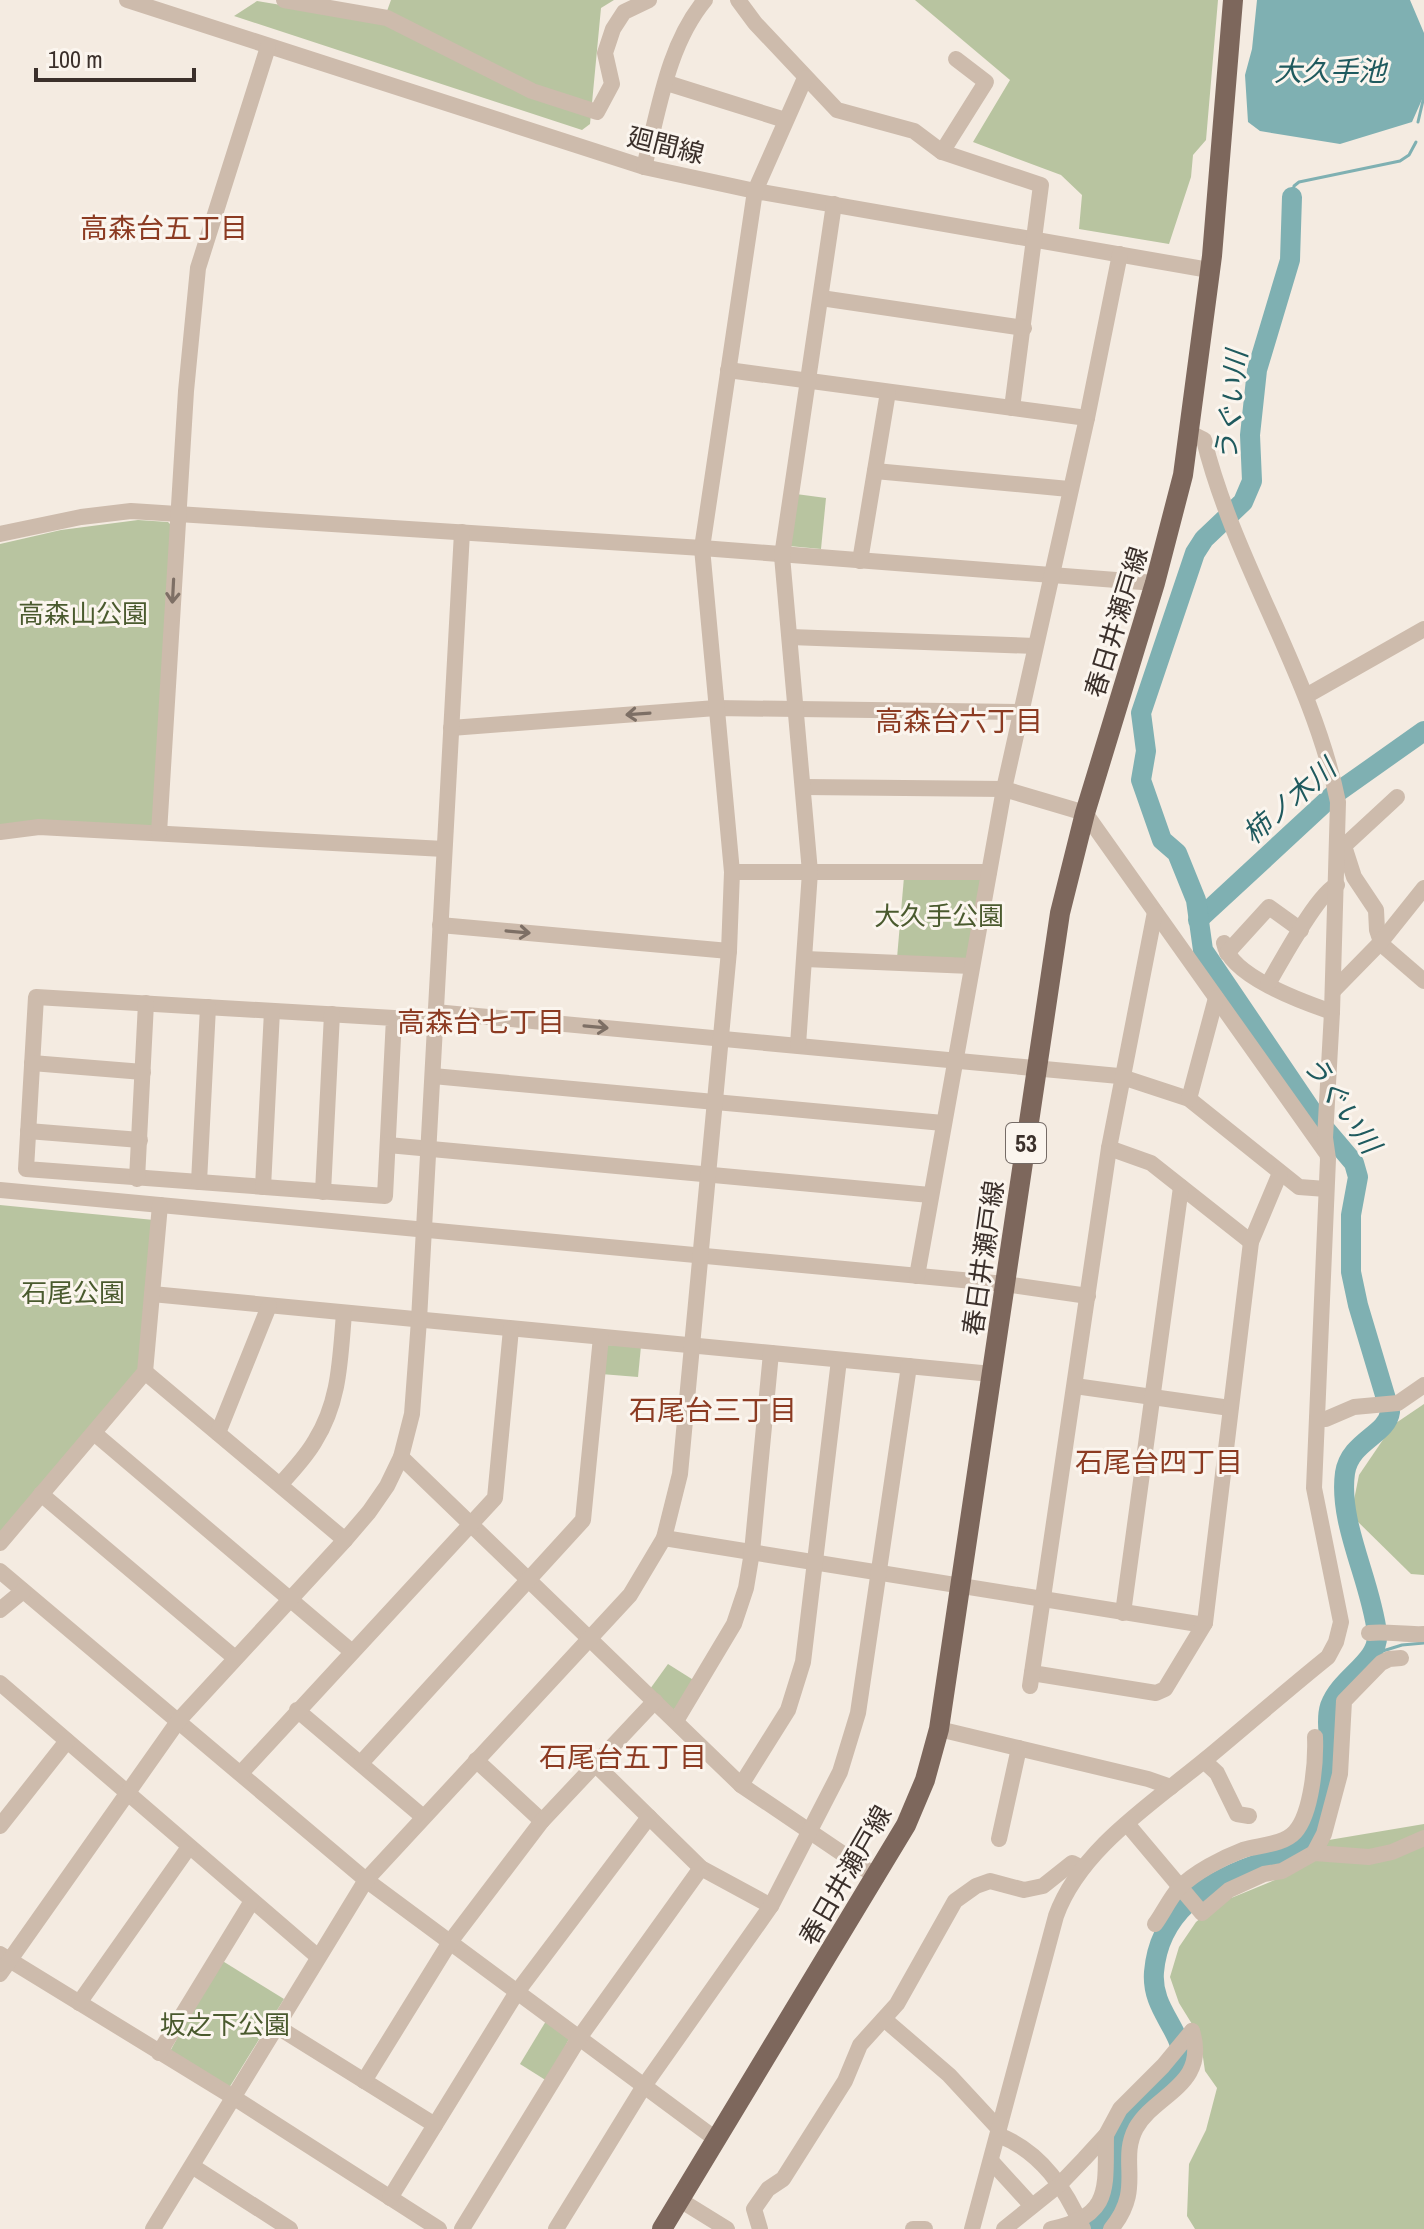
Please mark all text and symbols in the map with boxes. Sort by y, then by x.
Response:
scale bar [36,32,194,82]
text: 100 m [48,43,103,75]
water label: 大久手池 [1274,52,1389,90]
street label: 廻間線 [624,119,708,171]
district label: 高森台五丁目 [80,209,248,247]
water label: うぐい川 [1206,345,1256,464]
street label: 春日井瀬戸線 [1076,542,1156,702]
one-way arrow [165,577,180,604]
park label: 高森山公園 [18,596,148,631]
district label: 高森台六丁目 [875,702,1043,740]
one-way arrow [625,707,652,722]
water label: 柿ノ木川 [1234,748,1346,852]
park label: 大久手公園 [874,898,1004,933]
one-way arrow [504,925,531,940]
district label: 高森台七丁目 [397,1003,565,1041]
one-way arrow [582,1019,609,1034]
water label: うぐい川 [1294,1047,1391,1163]
road number: 53 [1006,1123,1046,1163]
street label: 春日井瀬戸線 [955,1178,1011,1338]
park label: 石尾公園 [21,1275,125,1310]
district label: 石尾台三丁目 [629,1391,797,1429]
district label: 石尾台四丁目 [1075,1443,1243,1481]
district label: 石尾台五丁目 [539,1738,707,1776]
street label: 春日井瀬戸線 [791,1799,899,1951]
park label: 坂之下公園 [160,2007,290,2042]

